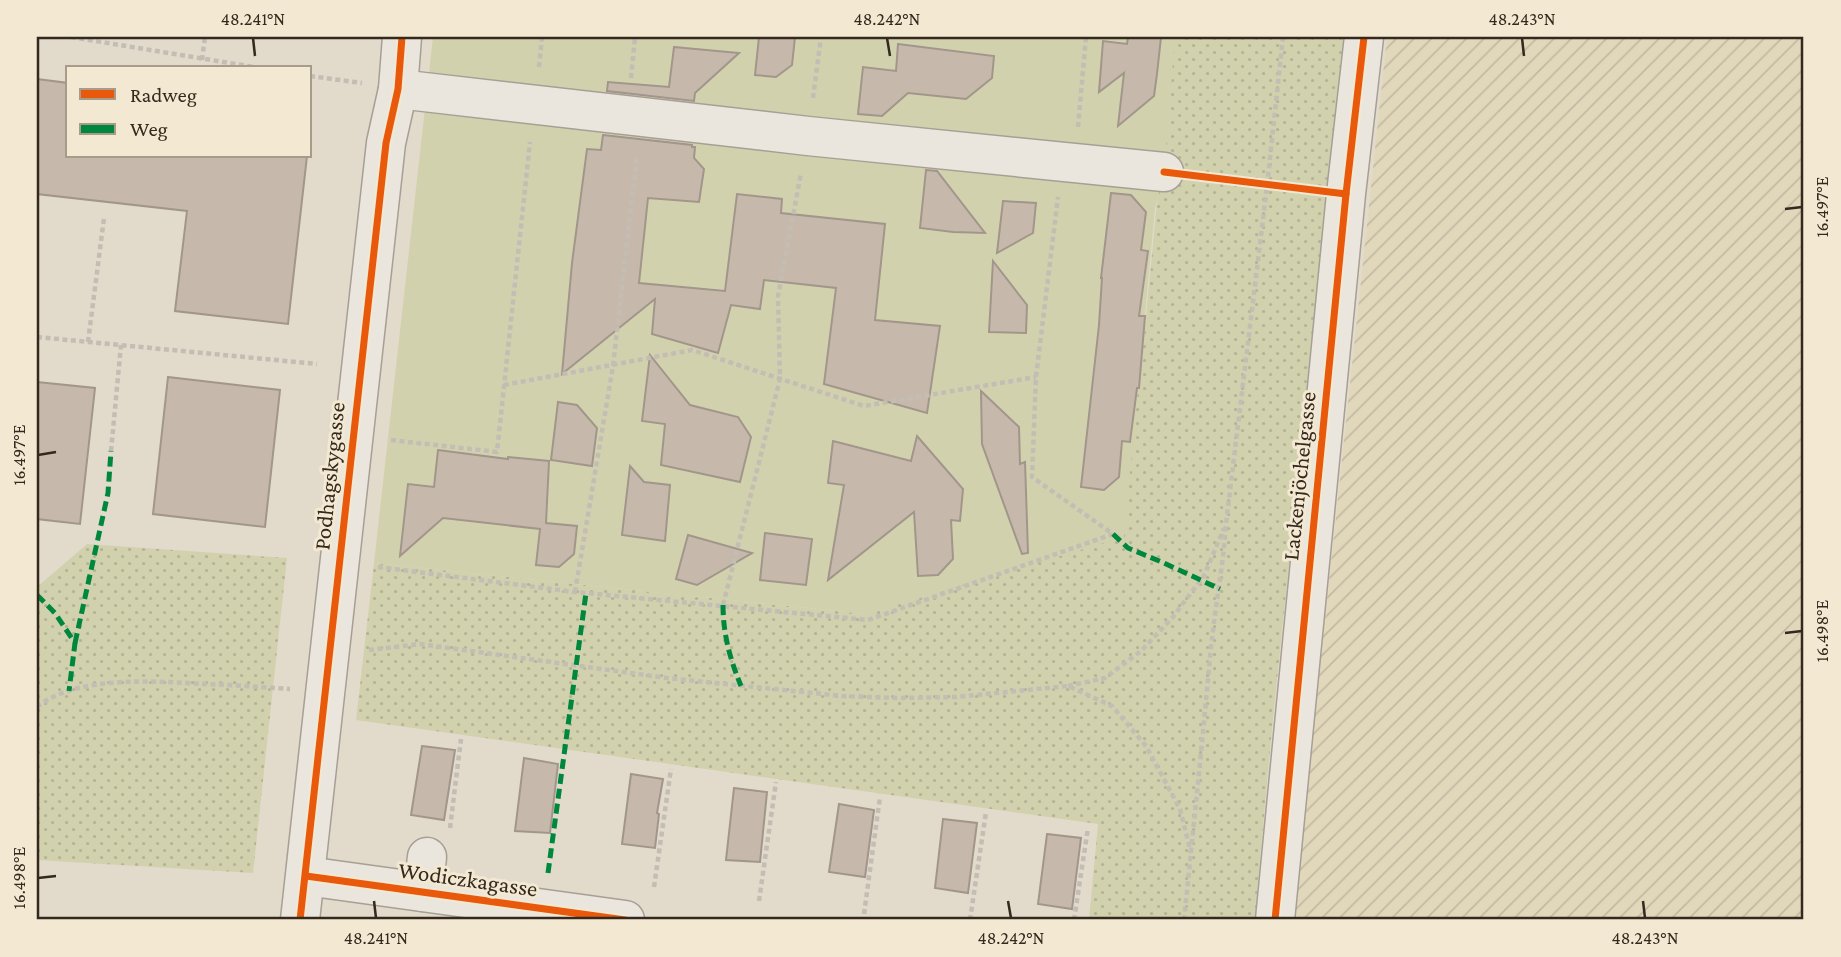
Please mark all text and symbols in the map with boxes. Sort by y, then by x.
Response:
text: 48.241°N [221,9,285,29]
text: 48.242°N [854,9,921,29]
text: 48.243°N [1489,9,1556,29]
legend [66,66,312,158]
text: Radweg [130,83,197,107]
text: Weg [130,117,168,141]
text: 16.497°E [1812,176,1832,237]
street label: Lackenjöchelgasse [1277,390,1321,562]
street label: Podhagskygasse [308,401,350,551]
text: 16.497°E [9,424,29,485]
text: 16.498°E [1812,600,1832,662]
text: 16.498°E [9,847,29,909]
street label: Wodiczkagasse [397,856,539,902]
text: 48.241°N [344,928,408,948]
text: 48.242°N [978,928,1045,948]
text: 48.243°N [1612,928,1679,948]

